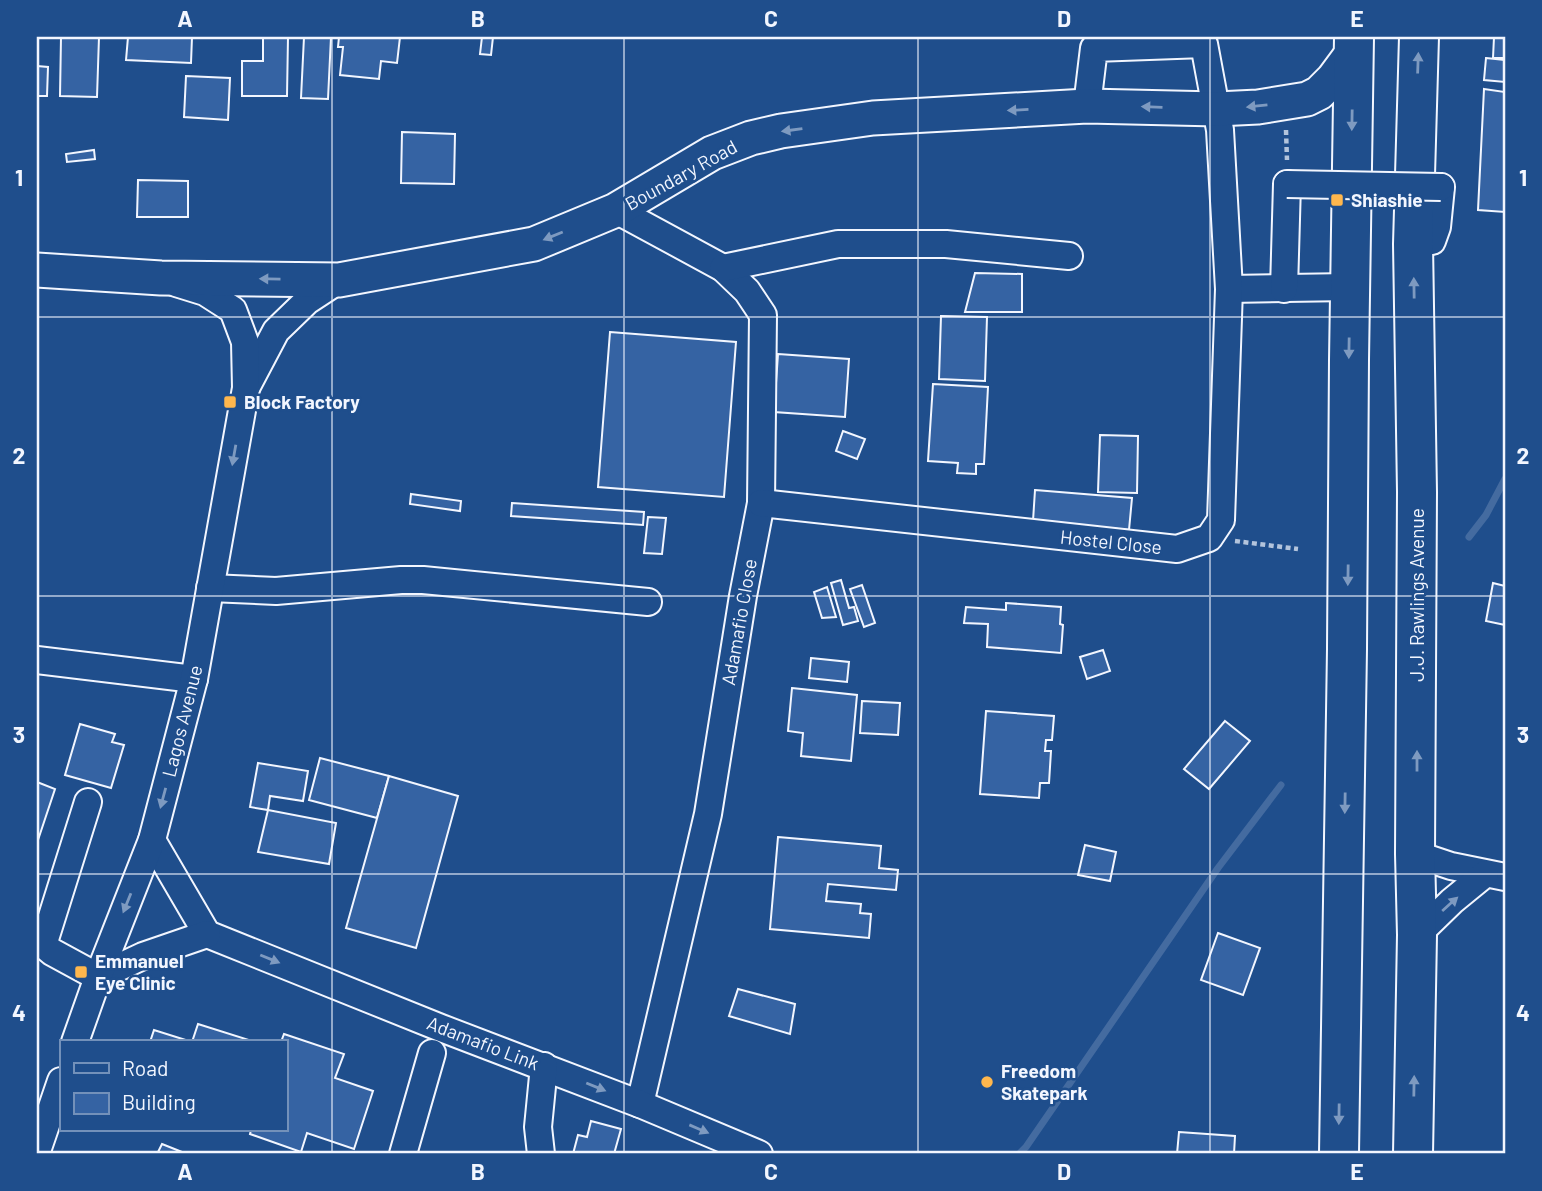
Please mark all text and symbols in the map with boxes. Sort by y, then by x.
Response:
text: A [177,4,193,32]
text: B [471,4,485,32]
text: C [764,4,778,32]
text: D [1057,4,1071,32]
text: E [1350,4,1364,32]
one-way arrow [1412,52,1424,74]
one-way arrow [1246,101,1268,112]
one-way arrow [1140,102,1162,113]
one-way arrow [1007,104,1029,115]
one-way arrow [1346,110,1358,132]
one-way arrow [781,124,803,135]
street label: Boundary Road [621,134,741,215]
text: 1 [15,163,23,191]
text: 1 [1519,163,1527,191]
place label: Shiashie [1351,188,1423,211]
marker: Shiashie [1329,192,1345,208]
one-way arrow [543,231,564,242]
one-way arrow [259,274,281,285]
one-way arrow [1408,277,1420,299]
one-way arrow [1343,337,1355,359]
place label: Block Factory [244,390,360,413]
marker: Block Factory [222,394,238,410]
text: 2 [13,441,25,469]
text: 2 [1517,441,1529,469]
one-way arrow [228,444,239,466]
street label: J.J. Rawlings Avenue [1405,508,1428,682]
street label: Hostel Close [1059,525,1163,558]
street label: Adamafio Close [716,557,761,687]
one-way arrow [1342,565,1354,587]
street label: Lagos Avenue [157,663,207,779]
text: 3 [13,720,25,748]
text: 3 [1517,720,1529,748]
one-way arrow [1411,749,1423,771]
one-way arrow [157,787,168,809]
one-way arrow [1339,792,1350,814]
one-way arrow [122,893,133,914]
one-way arrow [1441,896,1458,912]
place label: Emmanuel Eye Clinic [95,949,184,994]
one-way arrow [260,953,281,964]
marker: Emmanuel Eye Clinic [73,964,89,980]
text: 4 [12,998,26,1026]
text: 4 [1516,998,1530,1026]
street label: Adamafio Link [424,1011,542,1074]
legend [60,1040,287,1132]
text: Road [122,1055,168,1080]
place label: Freedom Skatepark [1001,1059,1088,1104]
marker: Freedom Skatepark [979,1074,995,1090]
one-way arrow [1409,1075,1420,1097]
one-way arrow [585,1081,606,1092]
text: Building [122,1089,196,1114]
one-way arrow [1334,1103,1345,1125]
one-way arrow [689,1124,710,1135]
text: A [177,1157,193,1185]
text: B [471,1157,485,1185]
text: C [764,1157,778,1185]
text: D [1057,1157,1071,1185]
text: E [1350,1157,1364,1185]

